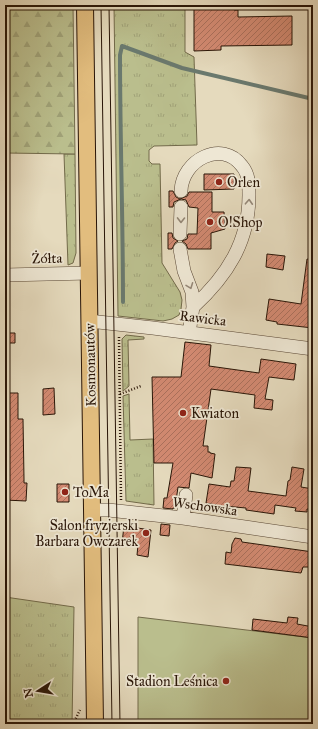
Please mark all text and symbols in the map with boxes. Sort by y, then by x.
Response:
place label: Orlen [227,174,260,191]
marker: Orlen [214,177,224,187]
one-way arrow [244,199,253,205]
place label: O!Shop [218,214,263,231]
one-way arrow [176,217,185,223]
marker: O!Shop [205,217,215,227]
street label: Żółta [32,249,62,267]
one-way arrow [186,283,194,290]
street label: Rawicka [179,307,227,330]
street label: Kosmonautów [81,322,100,407]
place label: Kwiaton [191,405,240,422]
marker: Kwiaton [178,408,188,418]
place label: ToMa [73,484,109,501]
marker: ToMa [60,487,70,497]
street label: Wschowska [171,494,238,519]
place label: Salon fryzjerski Barbara Owczarek [35,517,138,550]
marker: Salon fryzjerski Barbara Owczarek [141,528,151,538]
north arrow [18,671,58,711]
place label: Stadion Leśnica [126,673,218,690]
marker: Stadion Leśnica [221,676,231,686]
text: N [21,686,36,699]

